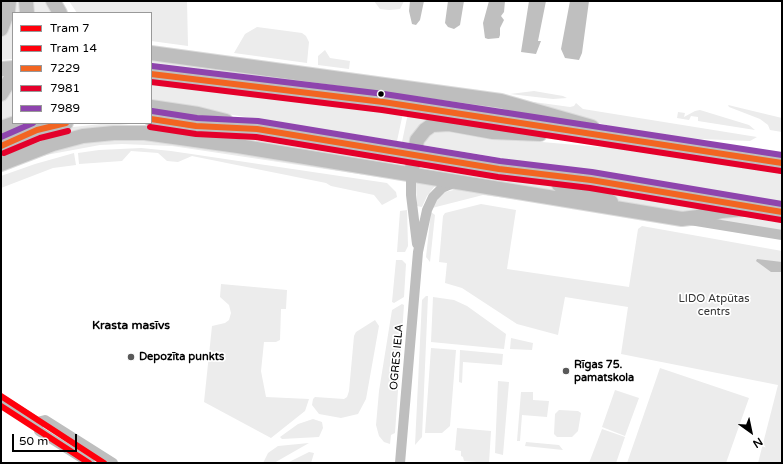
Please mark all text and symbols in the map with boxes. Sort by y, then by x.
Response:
legend [12,12,152,124]
text: Tram 7 [50,21,90,35]
text: Tram 14 [50,41,97,55]
text: 7229 [50,61,80,75]
text: 7981 [50,81,80,95]
unlabelled marker [376,89,386,99]
text: 7989 [50,101,80,115]
park label: LIDO Atpūtas centrs [679,292,749,318]
district label: Krasta masīvs [92,319,170,333]
street label: OGRES IELA [388,323,406,391]
place label: Depozīta punkts [139,350,224,364]
marker: Depozīta punkts [126,352,136,362]
place label: Rīgas 75. pamatskola [574,358,634,384]
marker: Rīgas 75. pamatskola [561,366,571,376]
north arrow [731,412,771,452]
scale bar [14,426,79,452]
text: 50 m [19,434,48,448]
text: N [751,435,765,450]

